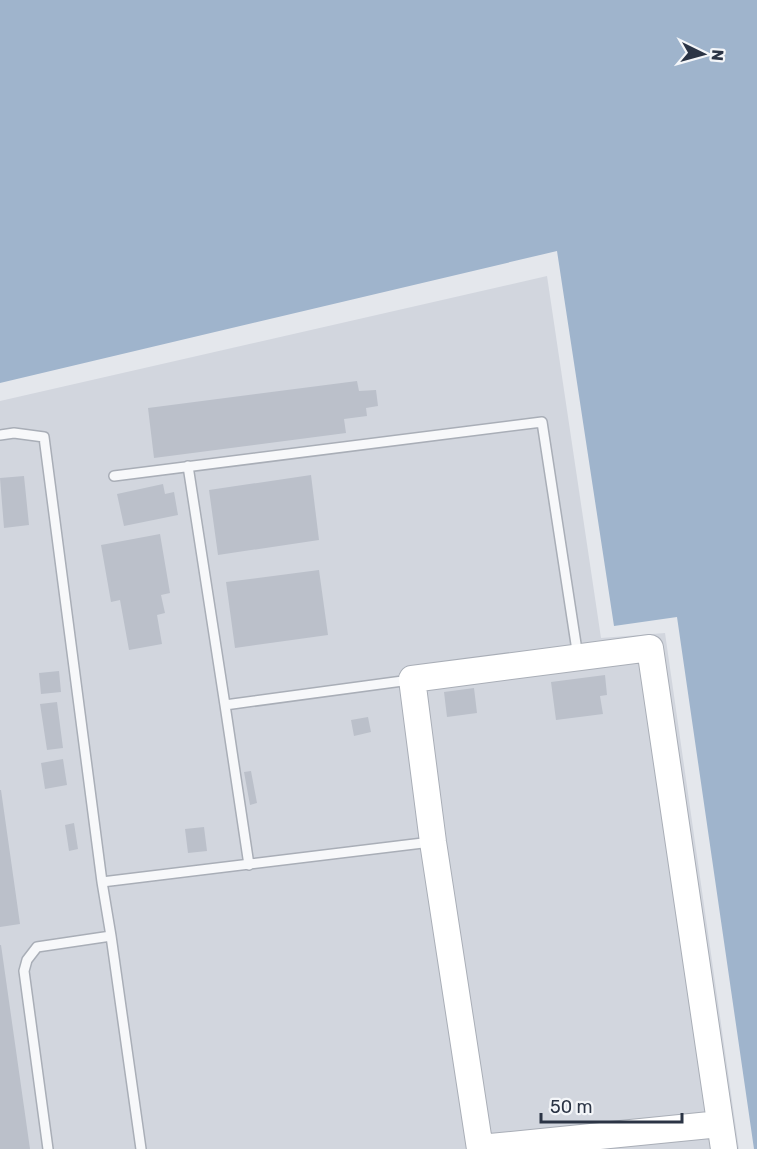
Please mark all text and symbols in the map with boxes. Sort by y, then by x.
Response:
north arrow [673,24,733,84]
text: N [707,49,727,62]
scale bar [541,1086,682,1124]
text: 50 m [550,1096,593,1118]

